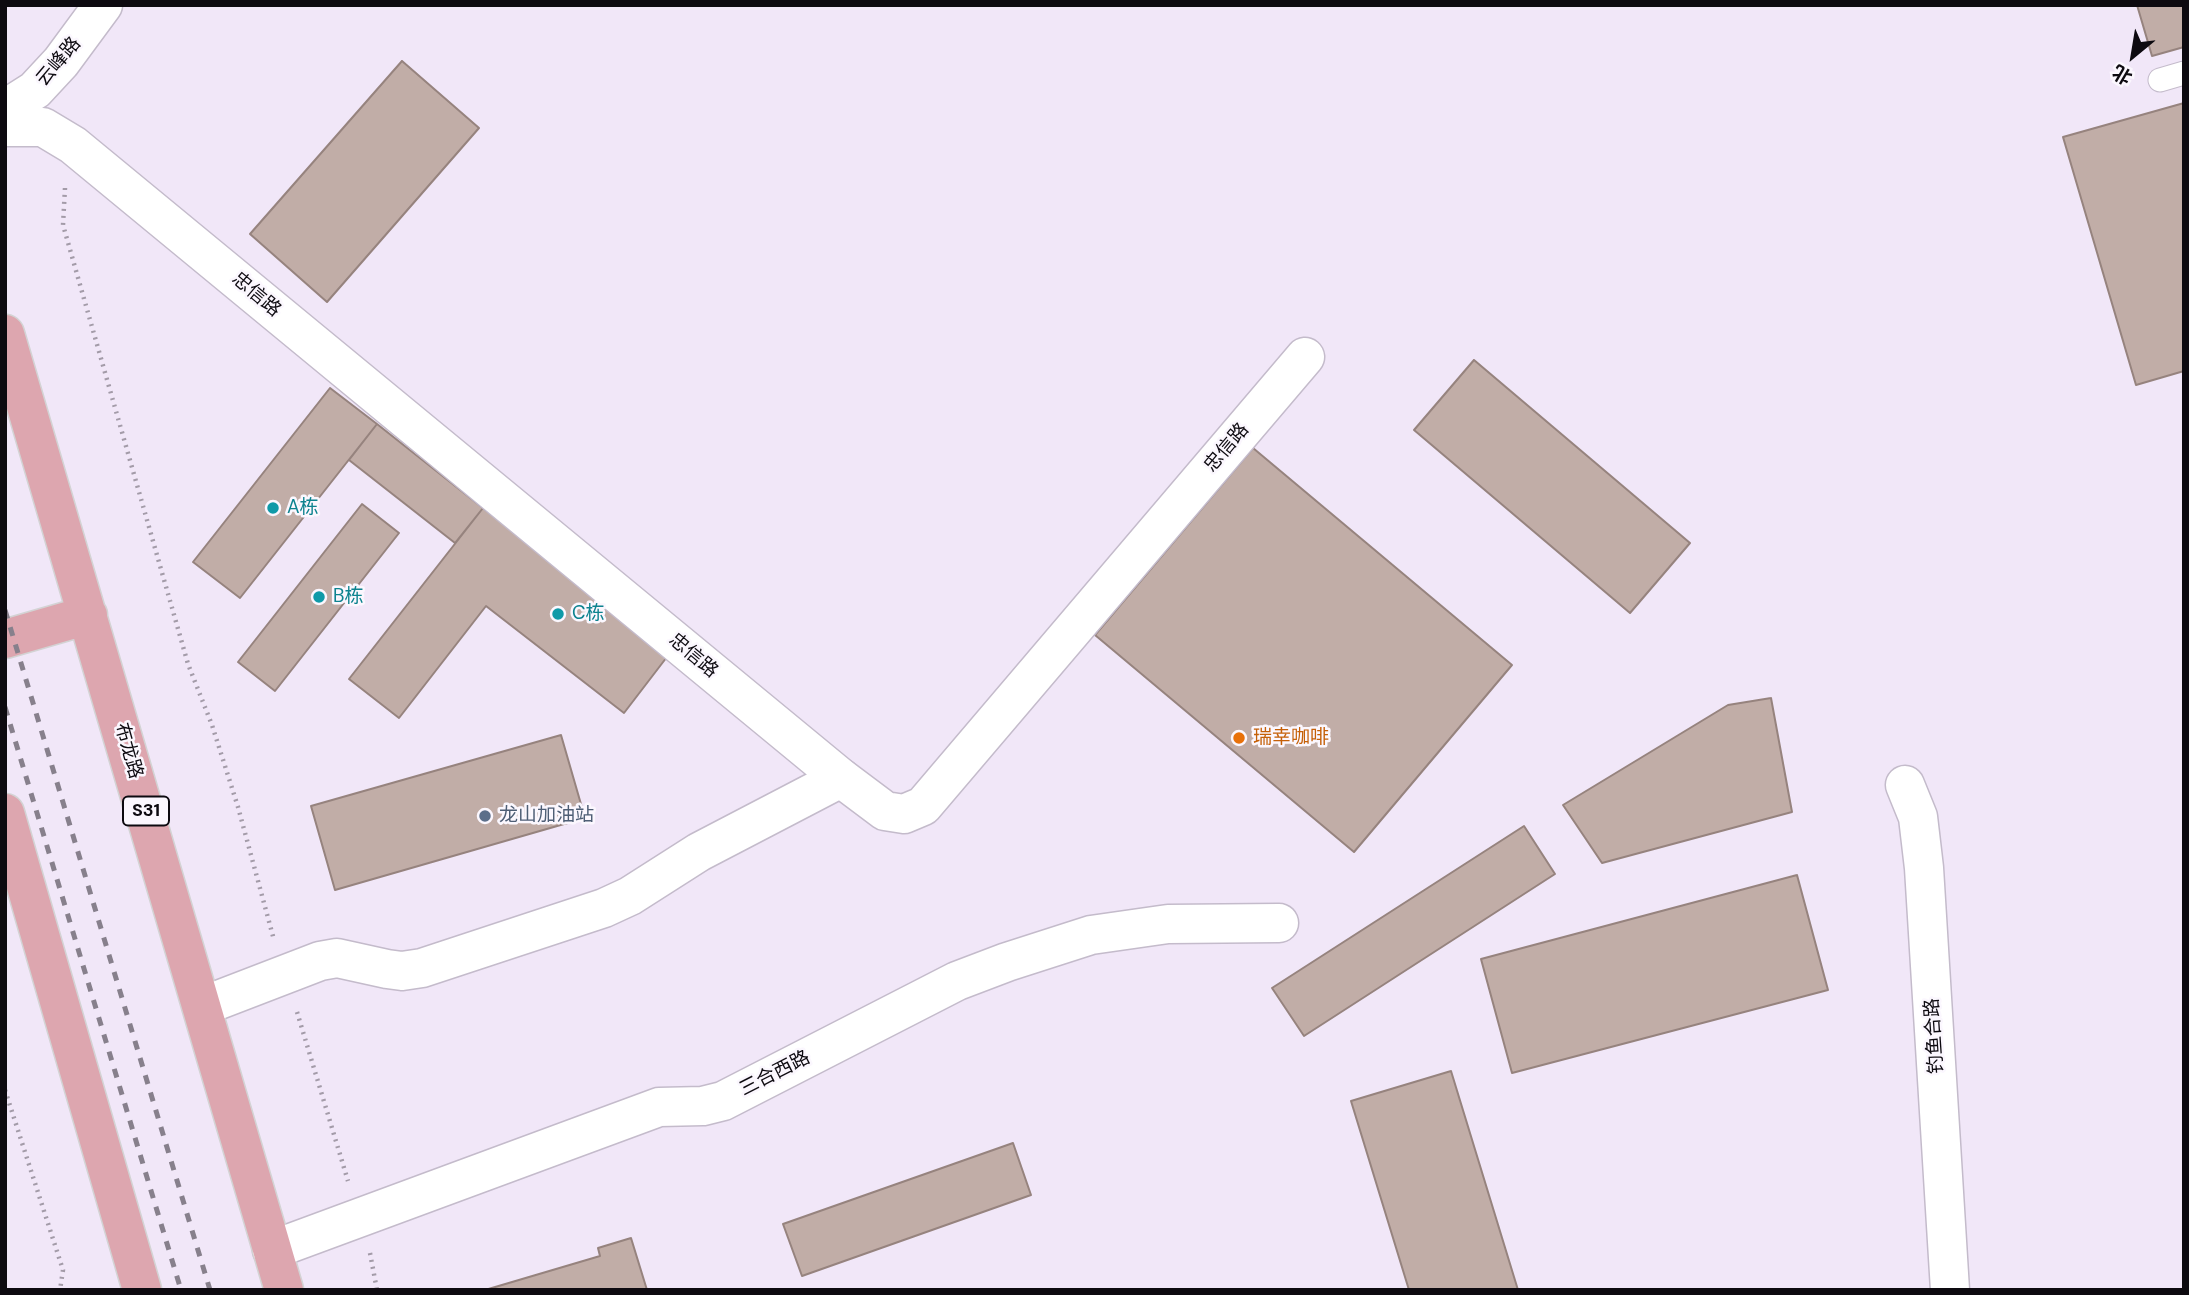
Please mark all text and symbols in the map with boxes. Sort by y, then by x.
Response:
north arrow [2098,21,2168,91]
street label: 云峰路 [32,33,86,91]
text: 北 [2108,59,2137,90]
street label: 忠信路 [227,268,285,322]
street label: 忠信路 [1200,419,1254,477]
place label: A栋 [287,497,319,519]
marker: A栋 [265,500,281,516]
place label: B栋 [333,586,363,608]
marker: B栋 [311,589,327,605]
place label: C栋 [572,603,605,625]
marker: C栋 [550,606,566,622]
street label: 忠信路 [664,629,722,683]
street label: 布龙路 [109,720,147,782]
place label: 瑞幸咖啡 [1253,727,1329,749]
marker: 瑞幸咖啡 [1231,730,1247,746]
road number: S31 [123,796,169,826]
place label: 龙山加油站 [499,805,594,827]
marker: 龙山加油站 [477,808,493,824]
street label: 钓鱼合路 [1921,997,1949,1075]
street label: 三合西路 [736,1047,814,1101]

